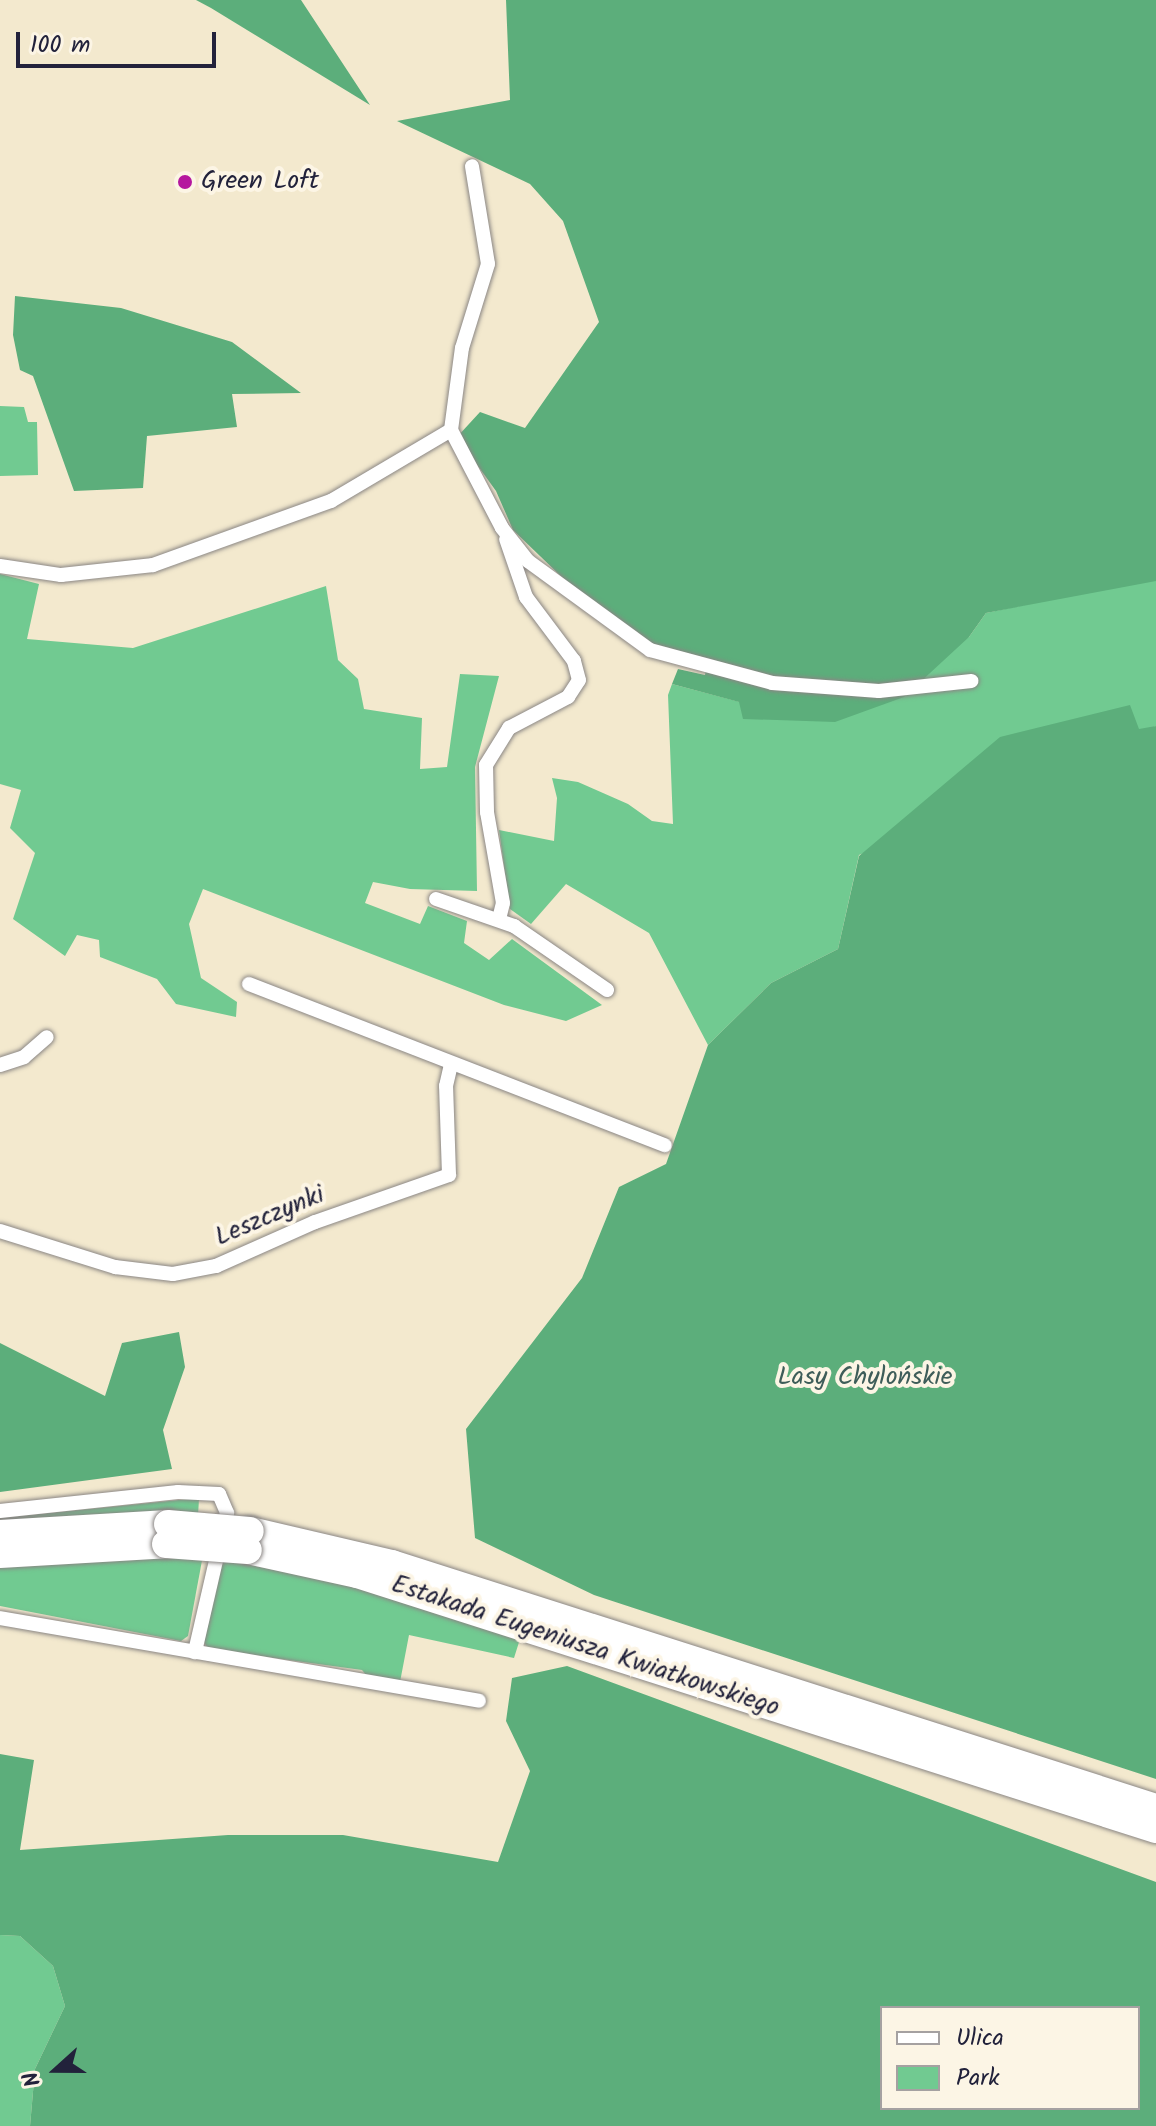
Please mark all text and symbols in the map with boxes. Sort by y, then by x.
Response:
scale bar [20,16,220,66]
text: 100 m [30,26,90,65]
place label: Green Loft [201,166,319,198]
marker: Green Loft [176,173,194,191]
street label: Leszczynki [211,1180,329,1254]
park label: Lasy Chylońskie [778,1362,952,1394]
street label: Estakada Eugeniusza Kwiatkowskiego [387,1569,783,1725]
legend [880,2006,1140,2110]
text: Ulica [956,2019,1004,2058]
north arrow [16,2030,96,2110]
text: Park [956,2059,1000,2098]
text: N [14,2066,52,2092]

